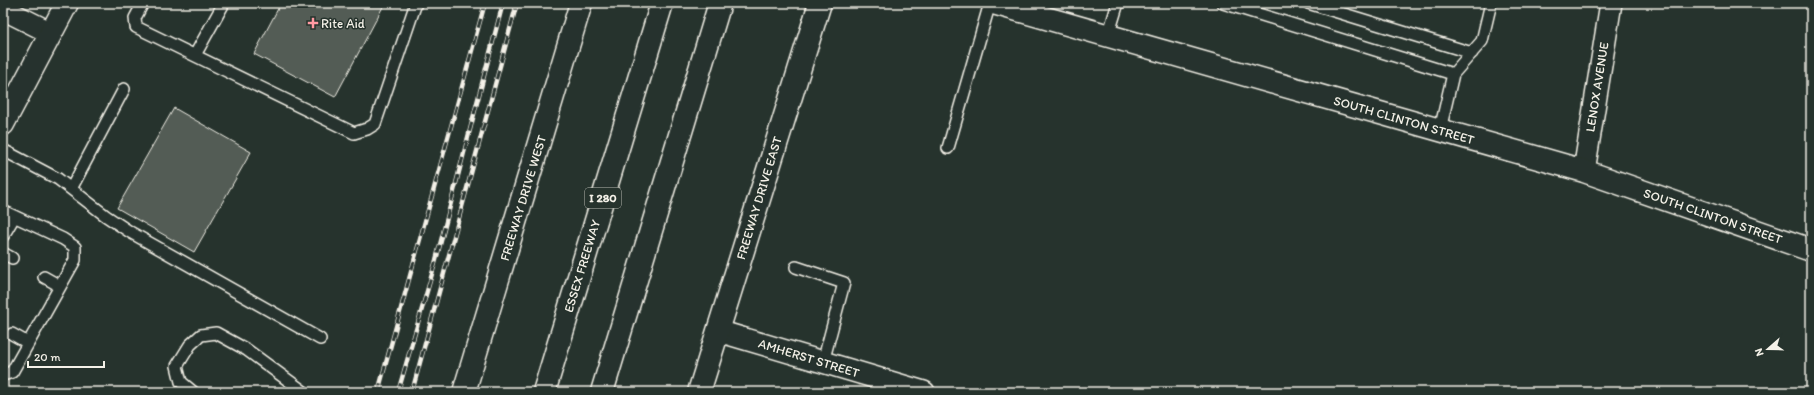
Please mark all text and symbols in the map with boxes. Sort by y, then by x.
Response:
place label: Rite Aid [321,16,365,31]
marker: Rite Aid [308,18,318,28]
street label: LENOX AVENUE [1582,41,1612,133]
street label: SOUTH CLINTON STREET [1332,93,1477,148]
street label: FREEWAY DRIVE WEST [497,133,550,263]
street label: FREEWAY DRIVE EAST [733,134,785,261]
street label: SOUTH CLINTON STREET [1642,185,1785,247]
road number: I 280 [585,188,621,208]
street label: ESSEX FREEWAY [561,217,603,314]
north arrow [1748,329,1788,369]
street label: AMHERST STREET [757,336,862,381]
scale bar [28,343,104,369]
text: N [1752,347,1766,358]
text: 20 m [34,350,61,364]

